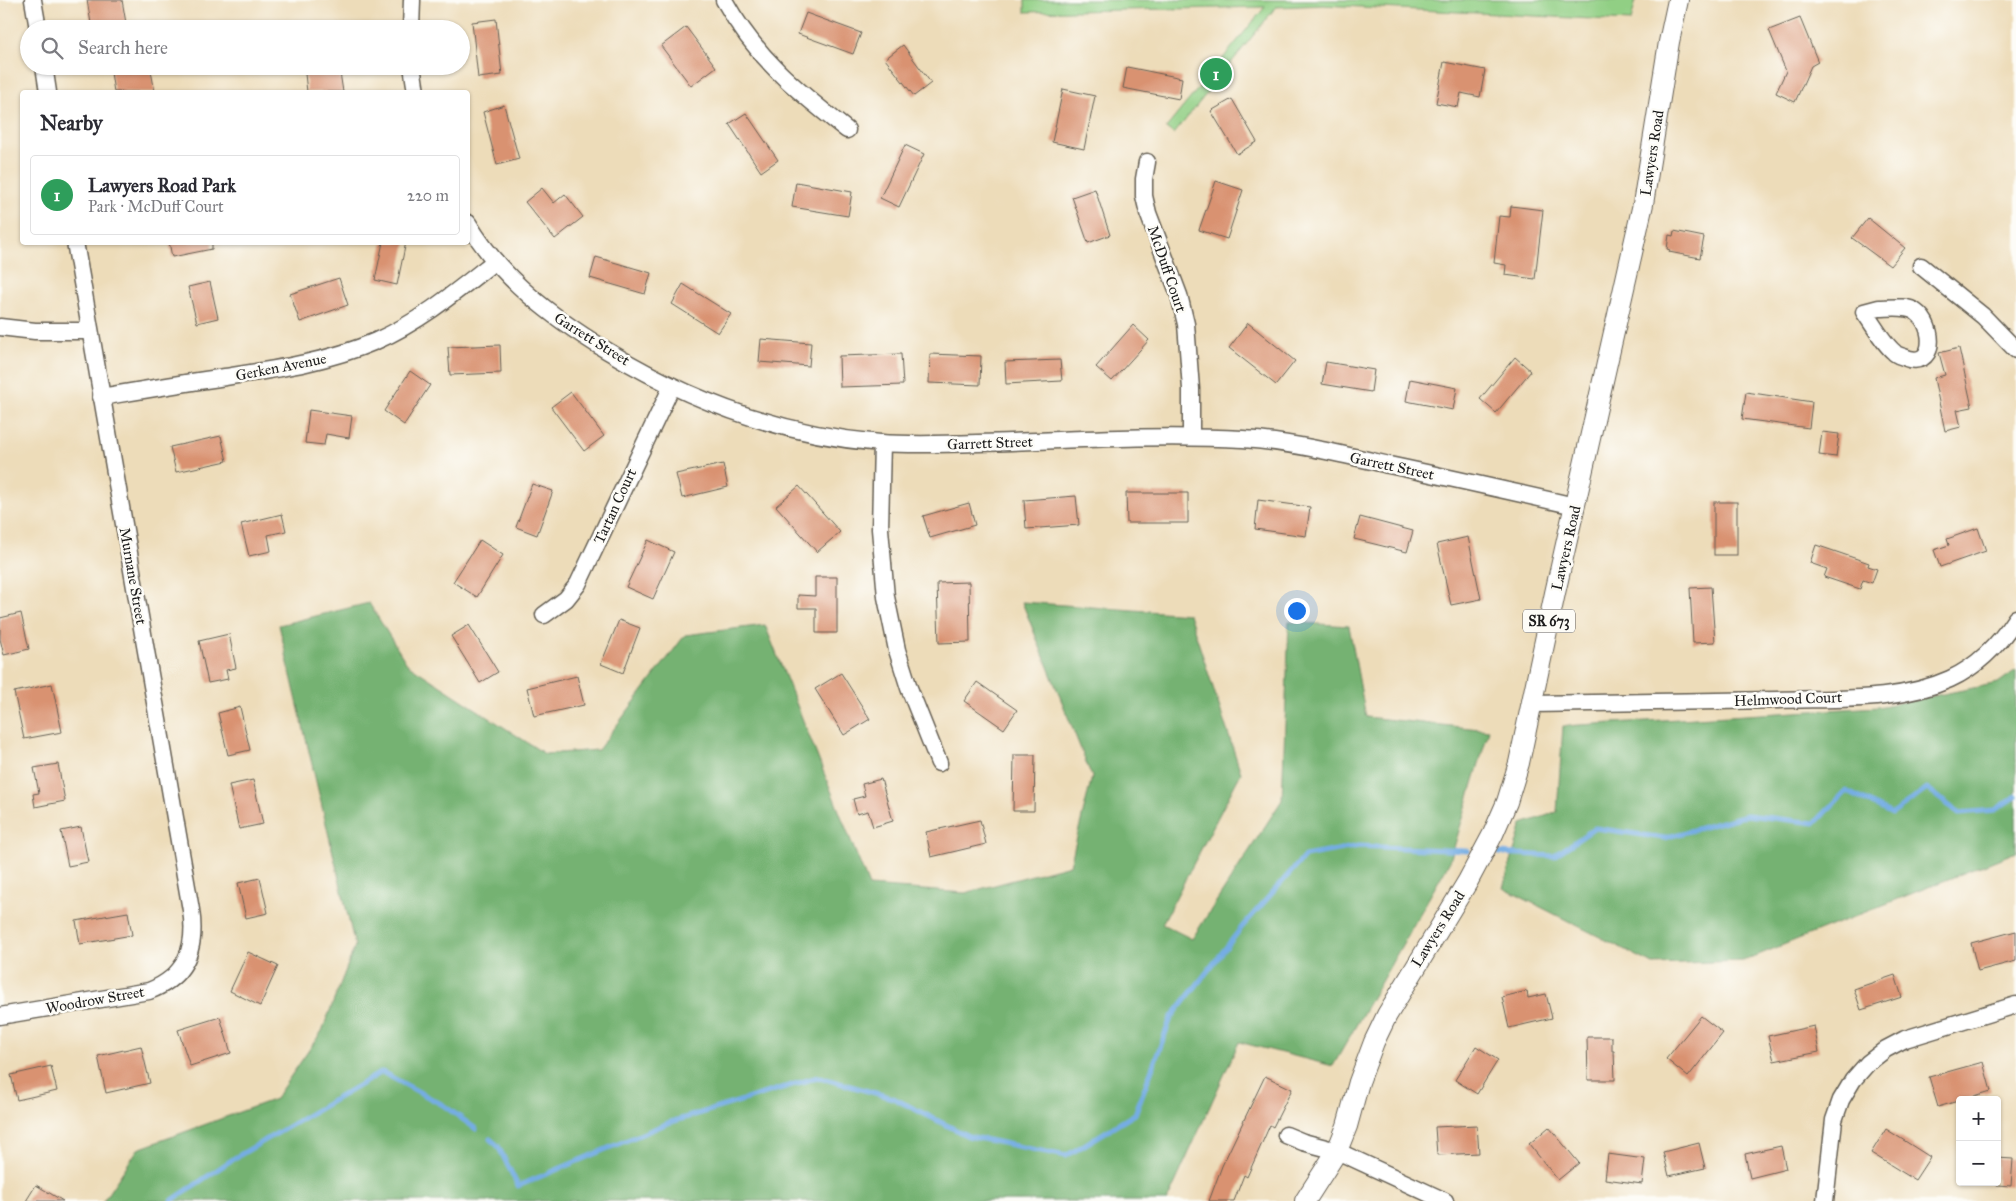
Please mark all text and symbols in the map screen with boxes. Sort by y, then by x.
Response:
search box [20,20,470,75]
icon: search [38,34,66,62]
text: Search here [78,36,168,59]
pin: 1 [1200,55,1232,93]
street label: Lawyers Road [1636,108,1668,197]
text: Nearby [40,110,103,136]
text: Lawyers Road Park [88,174,236,197]
text: 1 [54,186,60,205]
text: 220 m [407,186,449,205]
text: Park · McDuff Court [88,197,224,216]
street label: McDuff Court [1144,223,1190,315]
street label: Garrett Street [551,309,634,370]
street label: Gerken Avenue [234,349,328,385]
street label: Garrett Street [947,432,1034,453]
street label: Garrett Street [1348,448,1437,484]
street label: Tartan Court [590,465,641,547]
street label: Lawyers Road [1547,503,1585,592]
street label: Murnane Street [116,526,151,627]
your location [1284,598,1310,624]
road number: SR 673 [1523,610,1575,632]
street label: Helmwood Court [1734,688,1843,710]
street label: Lawyers Road [1407,887,1469,970]
street label: Woodrow Street [44,982,146,1018]
map controls [1956,1096,2001,1186]
button: + [1956,1096,2001,1141]
button: − [1956,1141,2001,1186]

